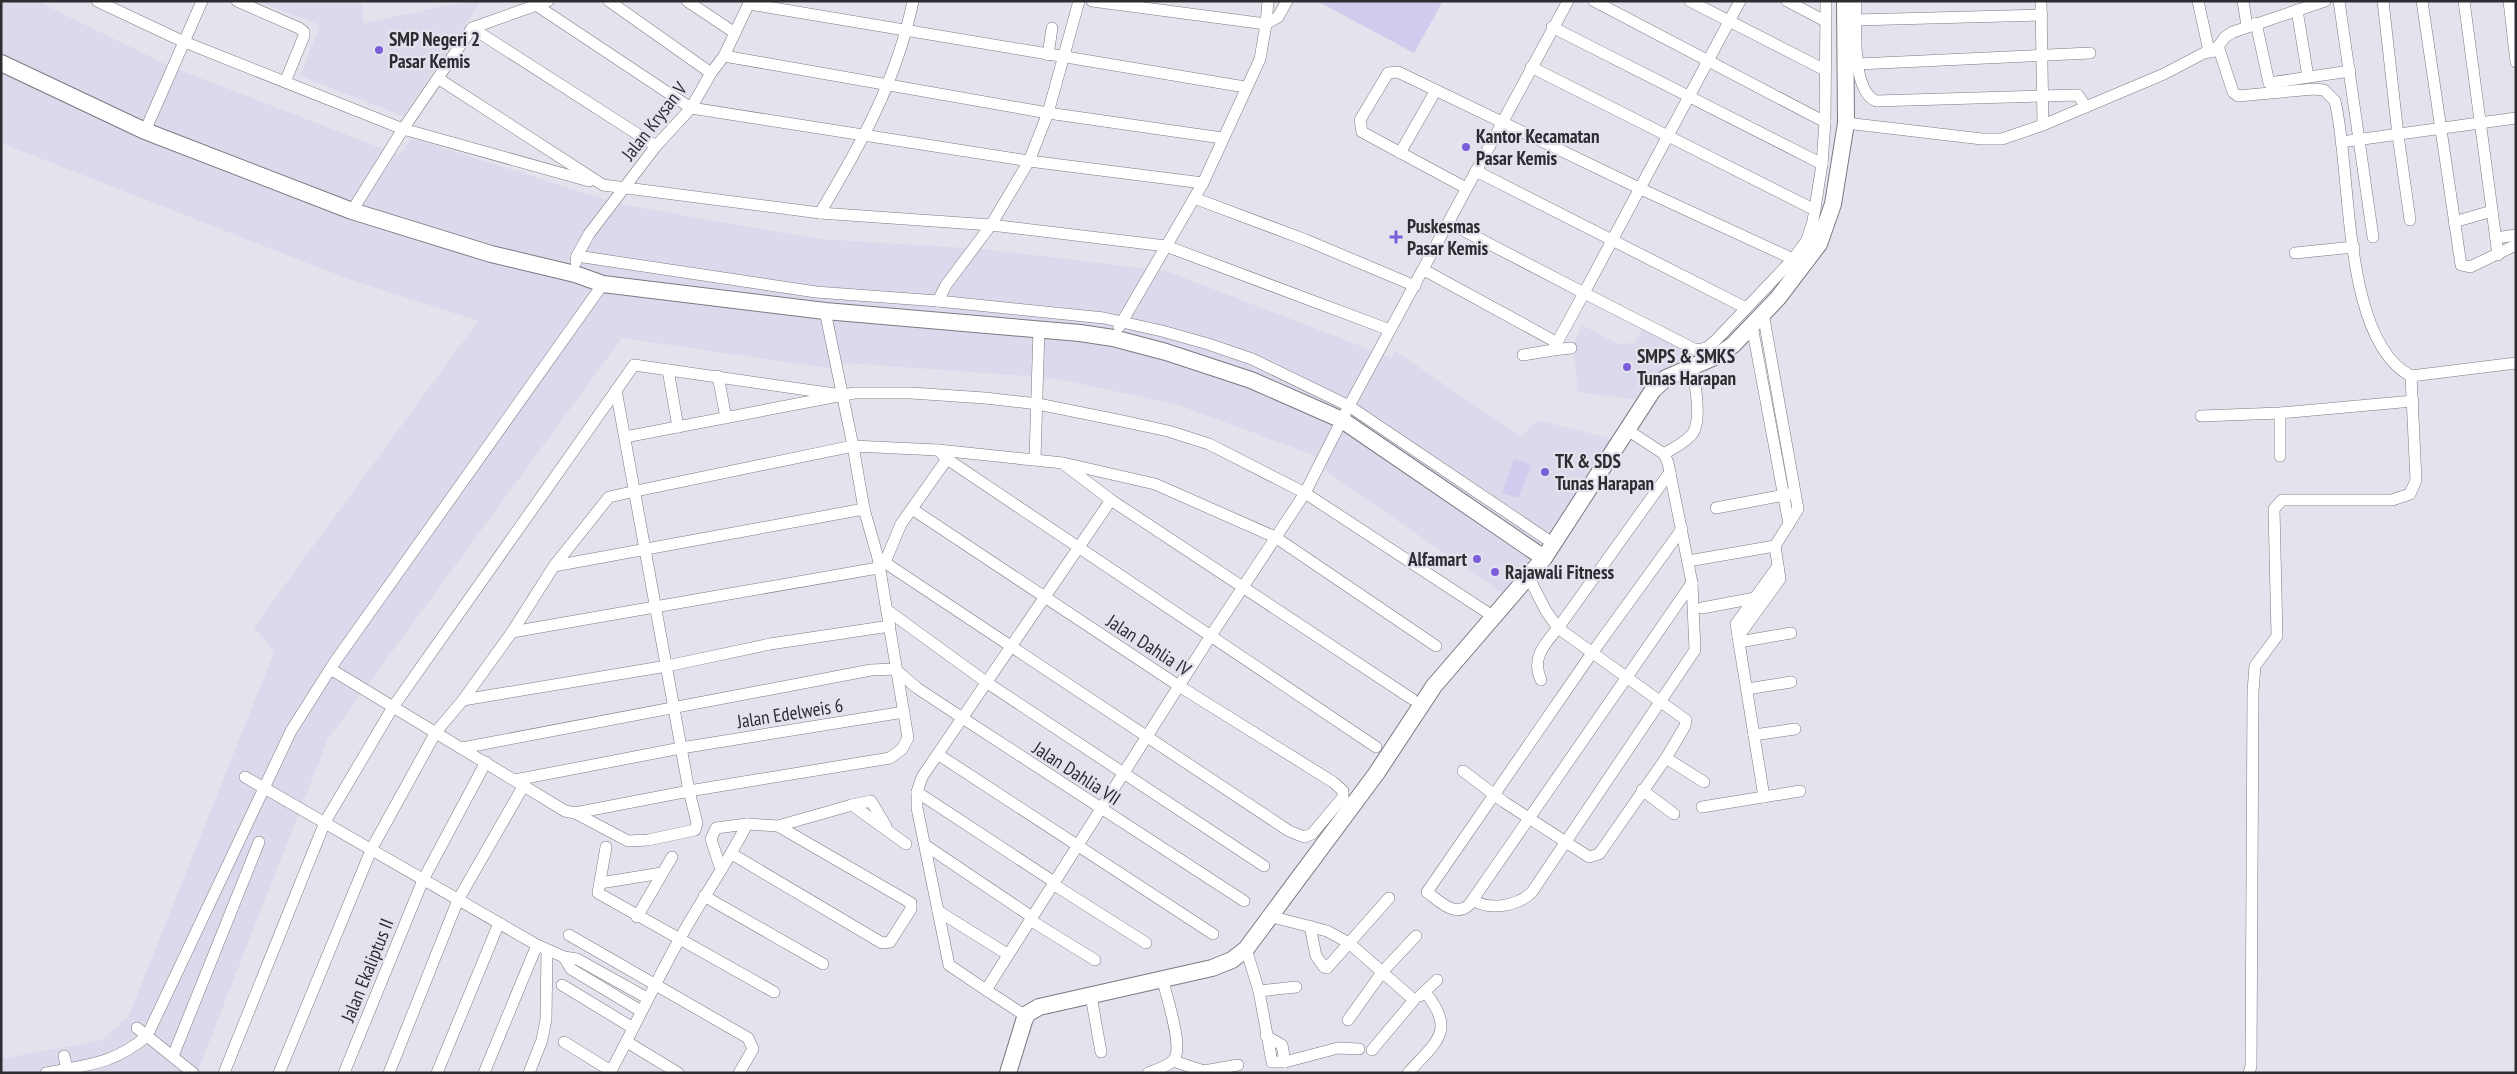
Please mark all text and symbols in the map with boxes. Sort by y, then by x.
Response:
place label: SMP Negeri 2 Pasar Kemis [389,27,480,73]
marker: SMP Negeri 2 Pasar Kemis [373,44,385,56]
street label: Jalan Krysan V [615,77,692,166]
place label: Kantor Kecamatan Pasar Kemis [1476,124,1600,170]
marker: Kantor Kecamatan Pasar Kemis [1460,141,1472,153]
place label: Puskesmas Pasar Kemis [1407,214,1489,260]
marker: Puskesmas Pasar Kemis [1389,230,1403,244]
place label: SMPS & SMKS Tunas Harapan [1637,344,1736,390]
marker: SMPS & SMKS Tunas Harapan [1621,361,1633,373]
place label: TK & SDS Tunas Harapan [1555,449,1654,495]
marker: TK & SDS Tunas Harapan [1539,466,1551,478]
place label: Alfamart [1407,547,1467,571]
marker: Alfamart [1471,553,1483,565]
place label: Rajawali Fitness [1505,560,1615,584]
marker: Rajawali Fitness [1489,566,1501,578]
street label: Jalan Dahlia IV [1101,608,1196,681]
street label: Jalan Edelweis 6 [734,693,845,733]
street label: Jalan Dahlia VII [1028,735,1125,810]
street label: Jalan Ekaliptus II [335,915,399,1026]

